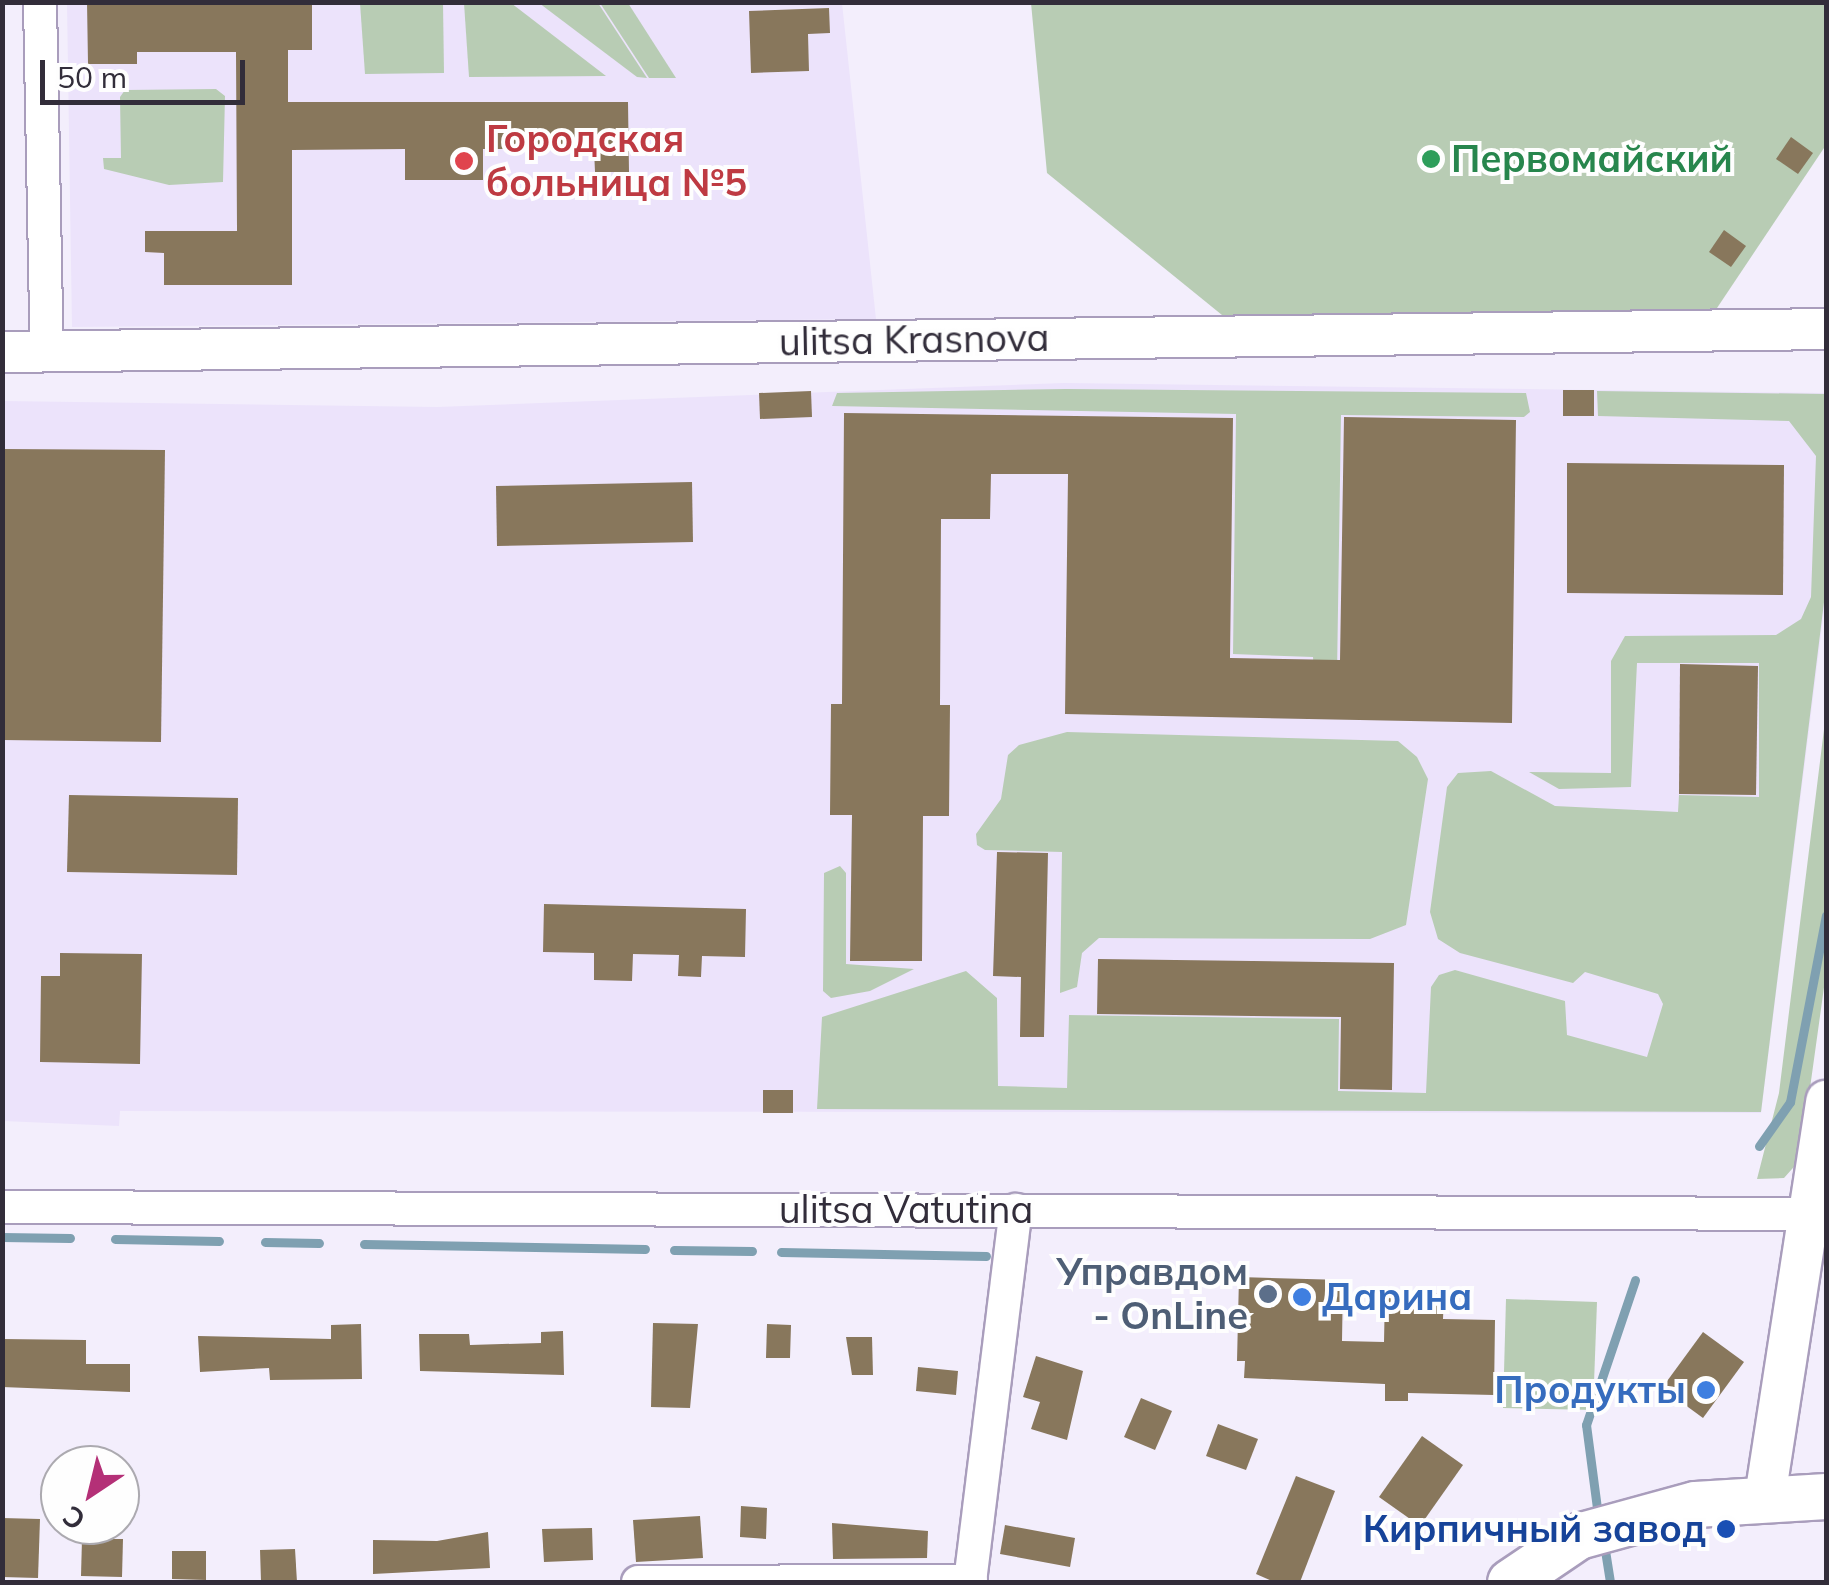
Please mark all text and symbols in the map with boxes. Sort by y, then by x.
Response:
scale bar [45,40,250,102]
text: 50 m [57,58,127,96]
place label: Городская больница №5 [486,116,747,205]
place label: Первомайский [1451,136,1733,182]
marker: Городская больница №5 [451,148,477,174]
marker: Первомайский [1420,148,1442,170]
street label: ulitsa Krasnova [778,315,1050,365]
street label: ulitsa Vatutina [779,1187,1033,1233]
place label: Управдом - OnLine [1057,1249,1248,1338]
place label: Дарина [1322,1274,1472,1320]
marker: Управдом - OnLine [1257,1283,1279,1305]
marker: Дарина [1291,1286,1313,1308]
place label: Продукты [1494,1367,1686,1413]
marker: Продукты [1695,1379,1717,1401]
north arrow [40,1445,140,1545]
text: С [56,1499,92,1538]
place label: Кирпичный завод [1363,1506,1706,1552]
marker: Кирпичный завод [1715,1518,1737,1540]

